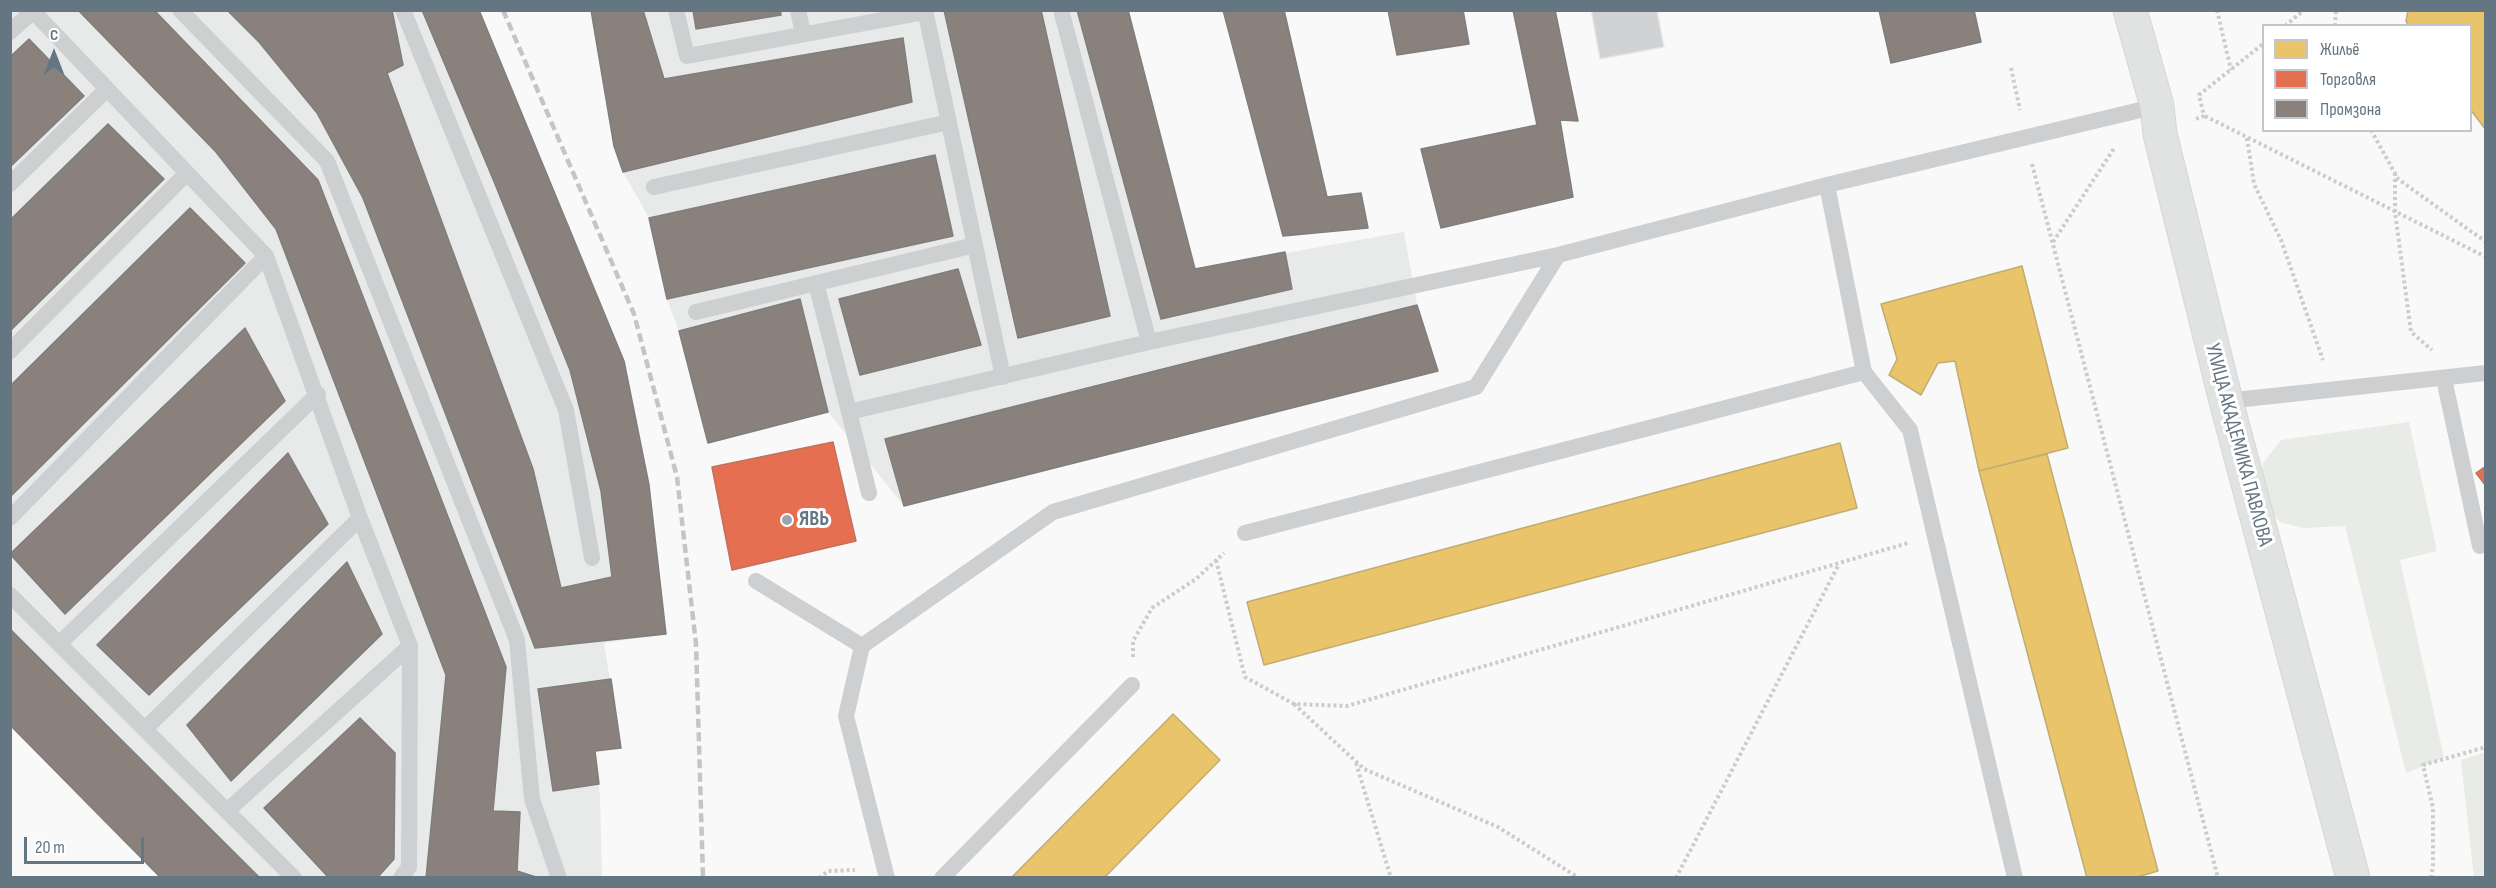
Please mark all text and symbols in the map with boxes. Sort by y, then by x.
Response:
north arrow [24,24,84,84]
legend [2262,24,2472,132]
text: С [50,26,58,45]
text: Жильё [2320,39,2360,60]
text: Торговля [2320,69,2376,90]
text: Промзона [2320,99,2381,120]
street label: УЛИЦА АКАДЕМИКА ПАВЛОВА [2199,341,2277,549]
place label: ЯВЬ [799,507,829,533]
marker: ЯВЬ [780,513,794,527]
scale bar [27,825,147,863]
text: 20 m [35,837,65,858]

